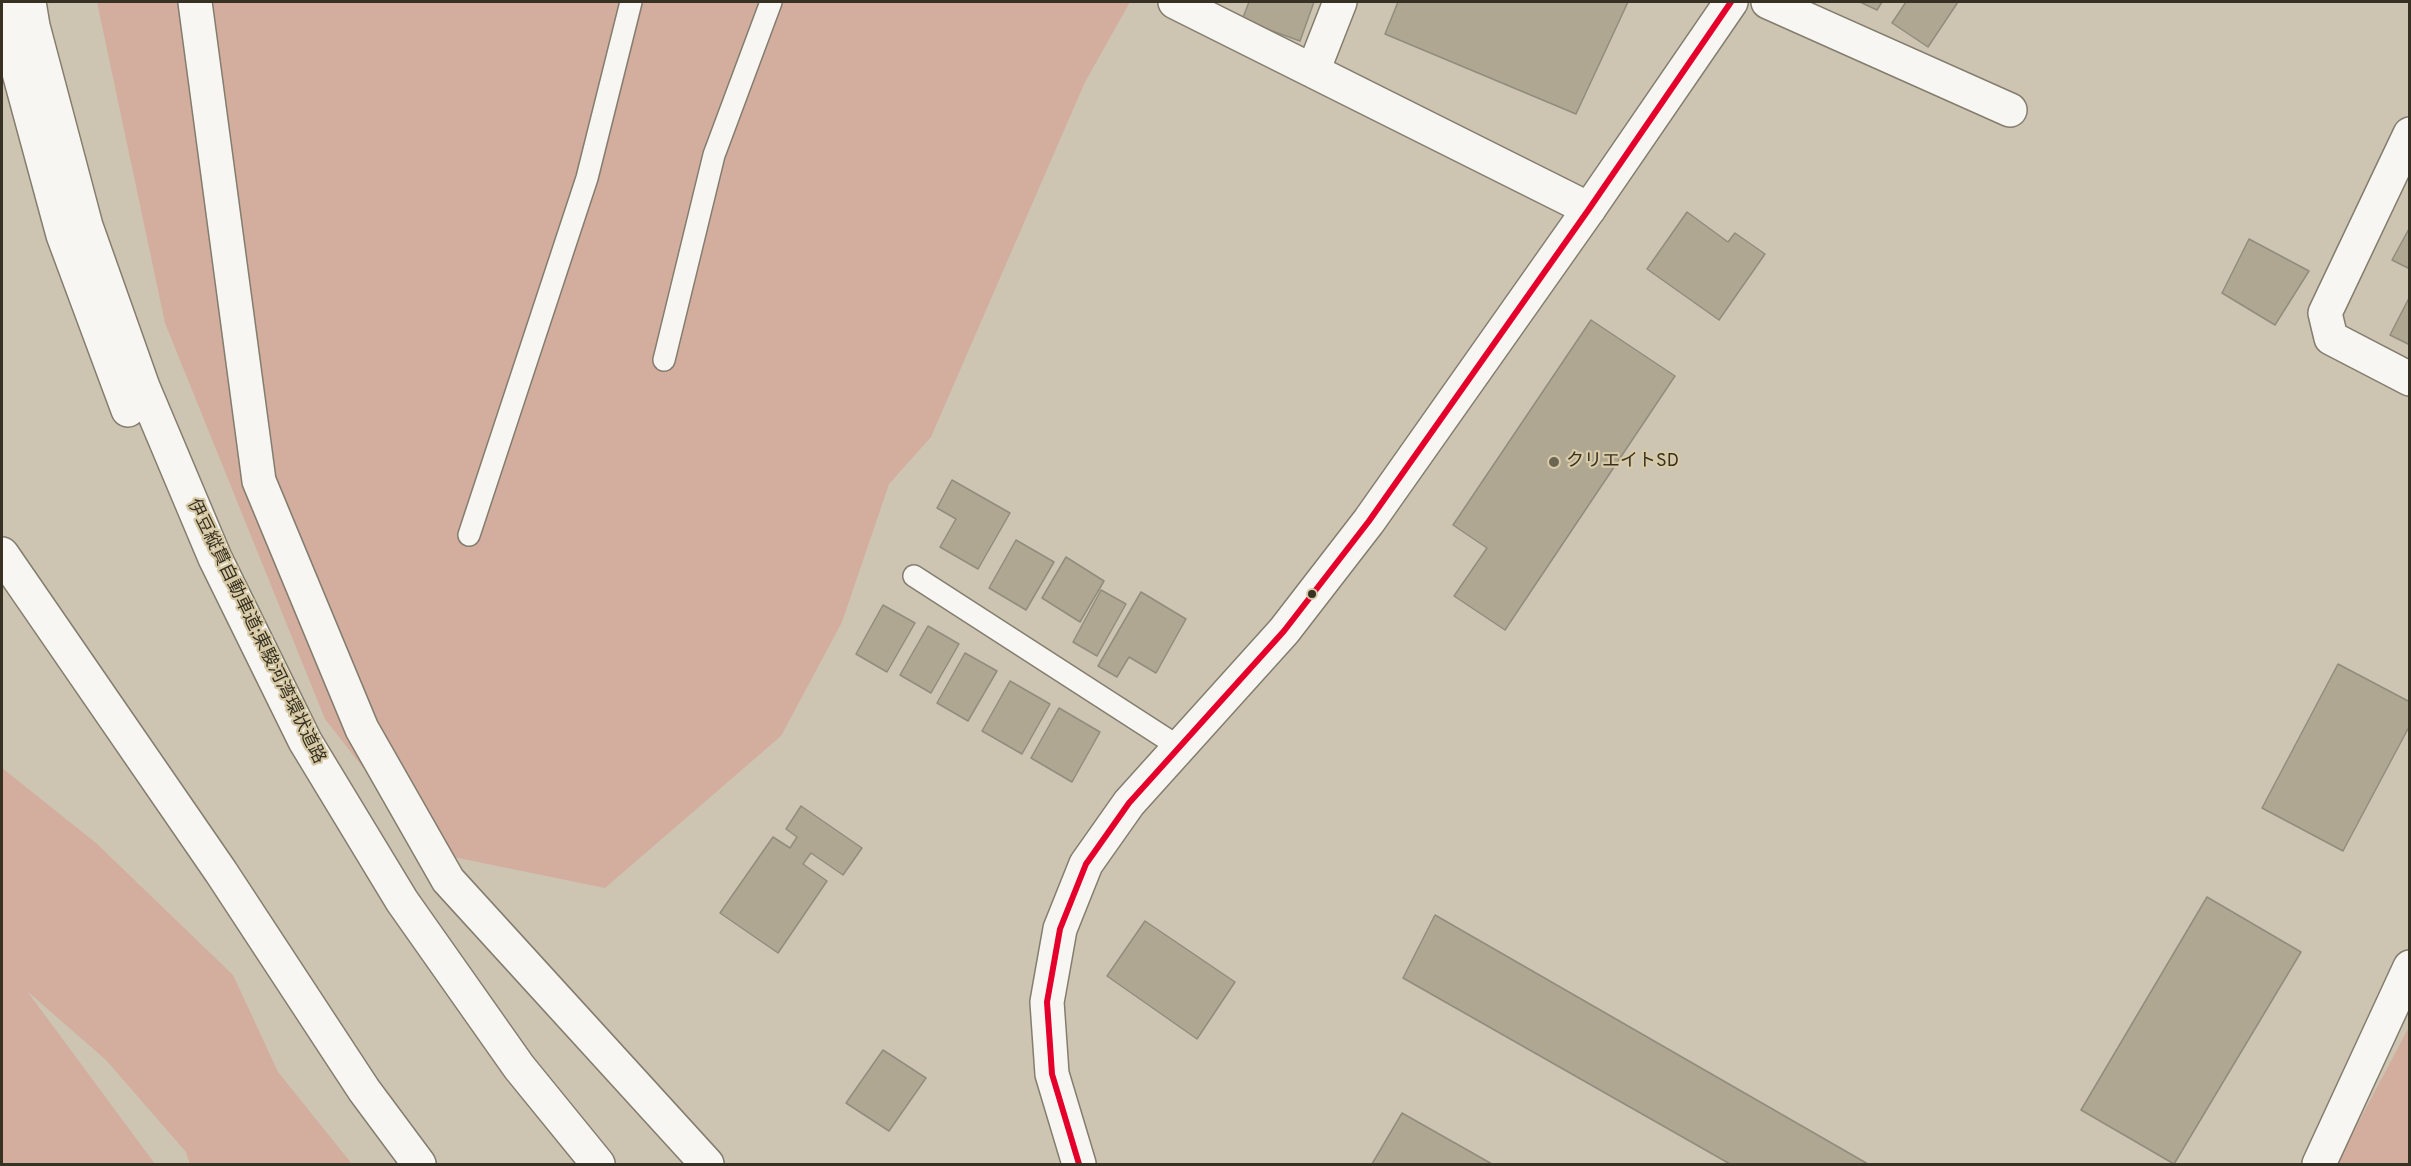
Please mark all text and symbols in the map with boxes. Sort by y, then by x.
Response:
place label: クリエイトSD [1566,451,1679,473]
marker: クリエイトSD [1547,455,1561,469]
street label: 伊豆縦貫自動車道;東駿河湾環状道路 [181,496,329,768]
unlabelled marker [1306,588,1318,600]

